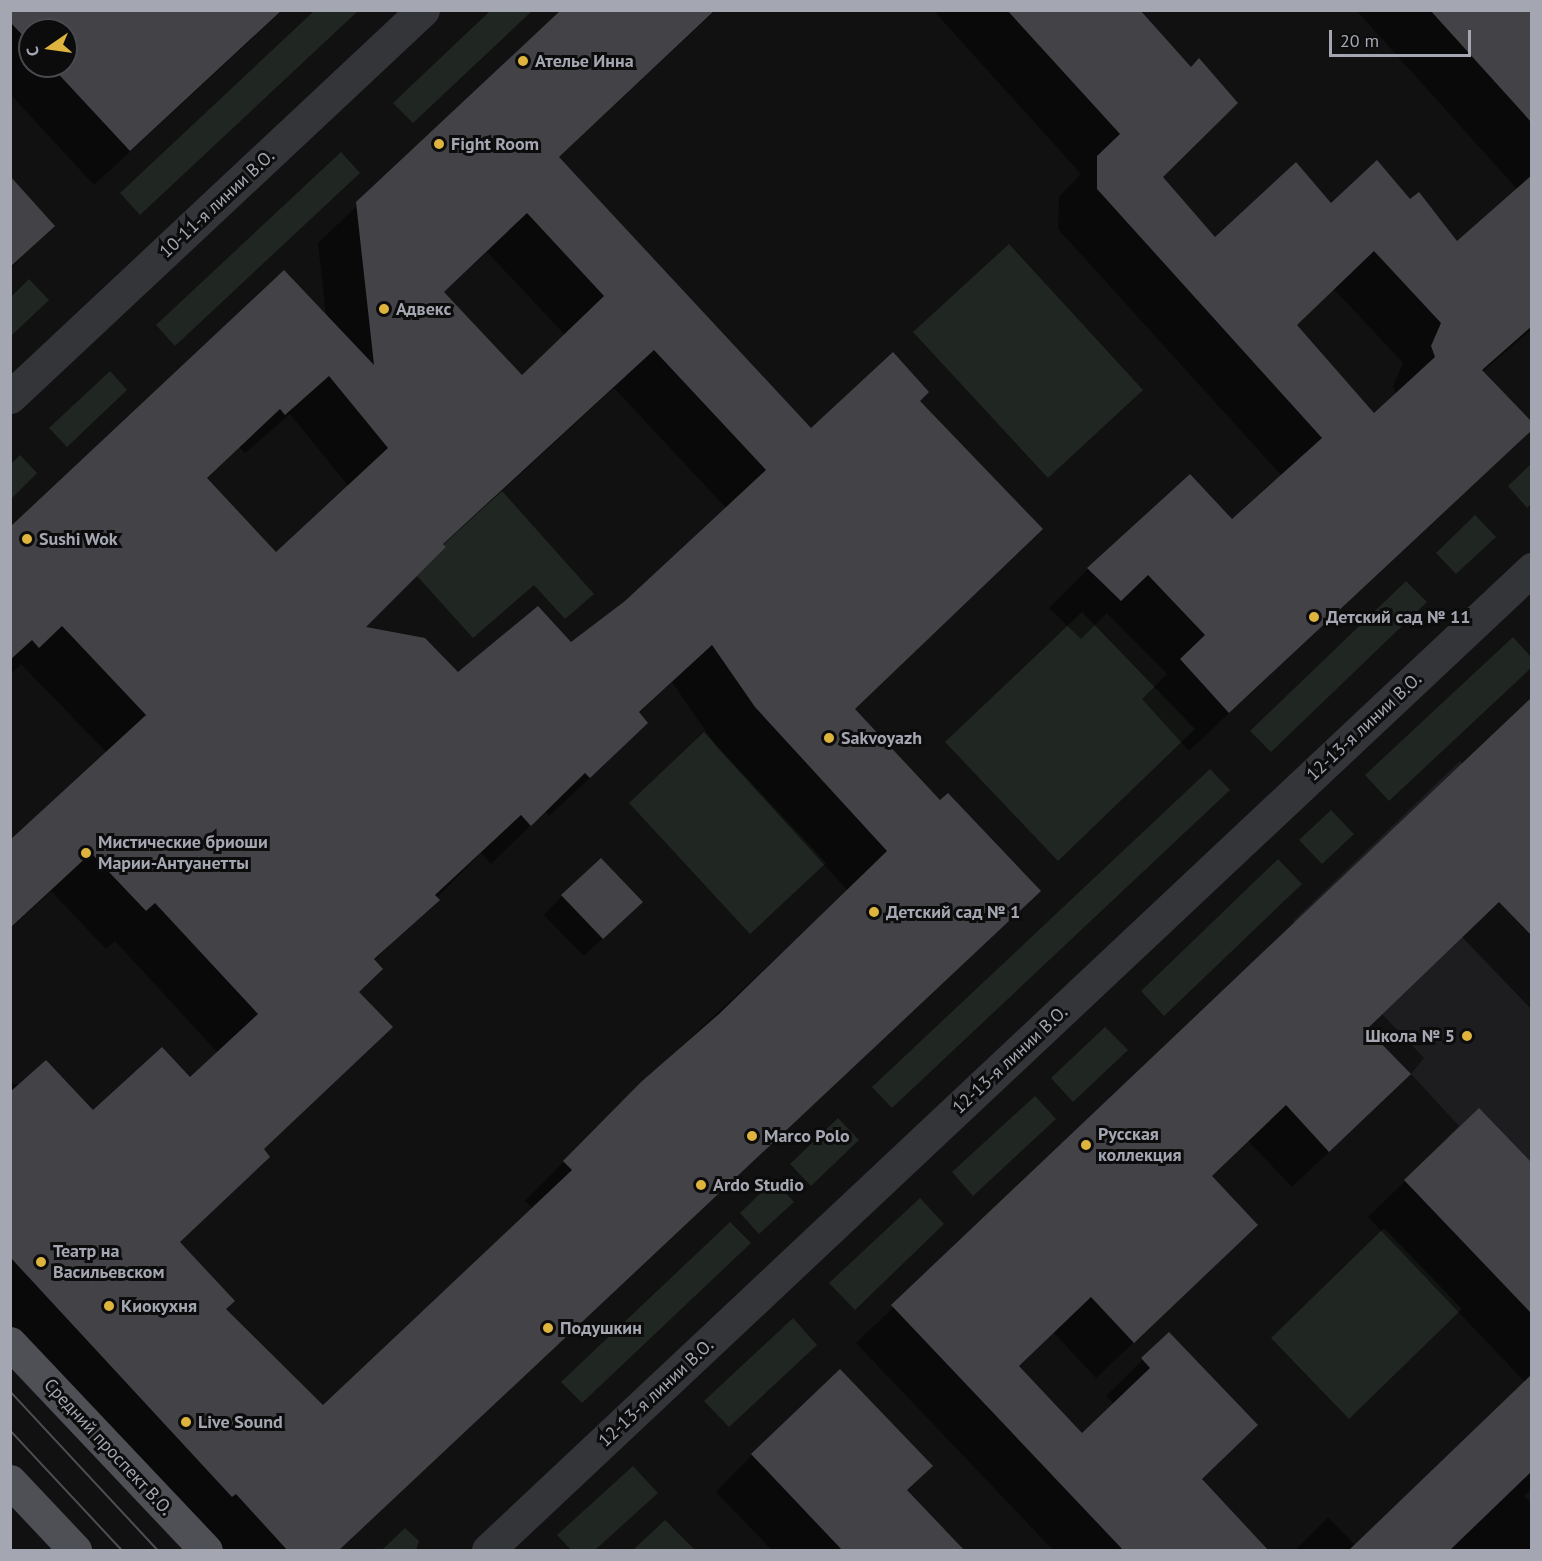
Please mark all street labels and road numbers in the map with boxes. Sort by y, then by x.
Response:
street label: 10-11-я линии В.О. [155,145,279,263]
street label: 12-13-я линии В.О. [1302,668,1426,786]
street label: 12-13-я линии В.О. [948,1001,1072,1119]
street label: 12-13-я линии В.О. [594,1334,718,1452]
street label: Средний проспект В.О. [39,1374,177,1520]

